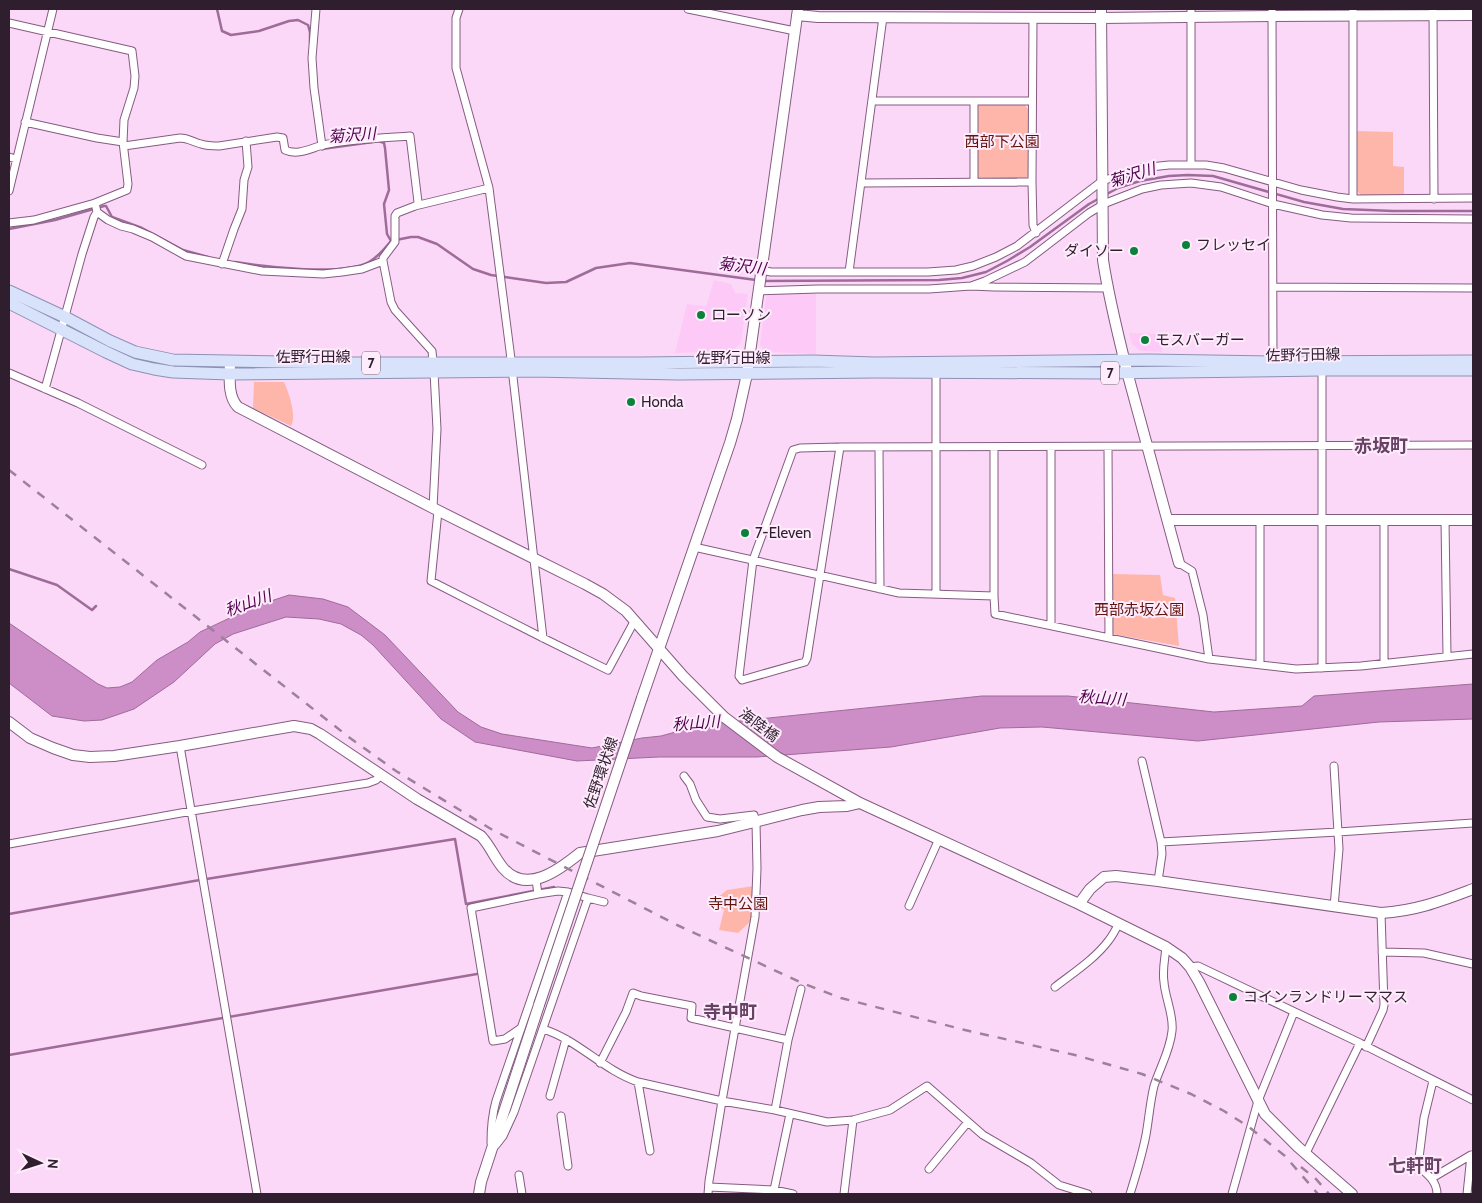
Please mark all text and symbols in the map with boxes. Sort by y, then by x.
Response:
water label: 菊沢川 [327,124,379,146]
park label: 西部下公園 [964,133,1040,151]
water label: 菊沢川 [1106,158,1160,191]
place label: フレッセイ [1196,236,1271,254]
marker: フレッセイ [1180,239,1192,251]
place label: ダイソー [1064,242,1124,260]
marker: ダイソー [1128,245,1140,257]
water label: 菊沢川 [717,254,769,279]
place label: ローソン [711,306,771,324]
marker: ローソン [695,309,707,321]
place label: モスバーガー [1155,331,1245,349]
marker: モスバーガー [1139,334,1151,346]
street label: 佐野行田線 [1265,345,1341,365]
street label: 佐野行田線 [275,348,351,366]
street label: 佐野行田線 [695,349,771,367]
road number: 7 [362,352,380,374]
road number: 7 [1101,362,1119,384]
place label: Honda [641,393,684,411]
marker: Honda [625,396,637,408]
district label: 赤坂町 [1354,435,1408,457]
place label: 7-Eleven [755,524,811,542]
marker: 7-Eleven [739,527,751,539]
water label: 秋山川 [222,585,276,620]
park label: 西部赤坂公園 [1094,601,1184,619]
water label: 秋山川 [1077,687,1129,709]
street label: 海陸橋 [736,704,782,746]
water label: 秋山川 [671,712,723,734]
street label: 佐野環状線 [580,735,622,811]
park label: 寺中公園 [708,895,768,913]
place label: コインランドリーママス [1243,988,1408,1006]
marker: コインランドリーママス [1227,991,1239,1003]
district label: 寺中町 [703,1001,757,1023]
north arrow [15,1138,65,1188]
district label: 七軒町 [1388,1155,1442,1177]
text: N [44,1158,62,1169]

